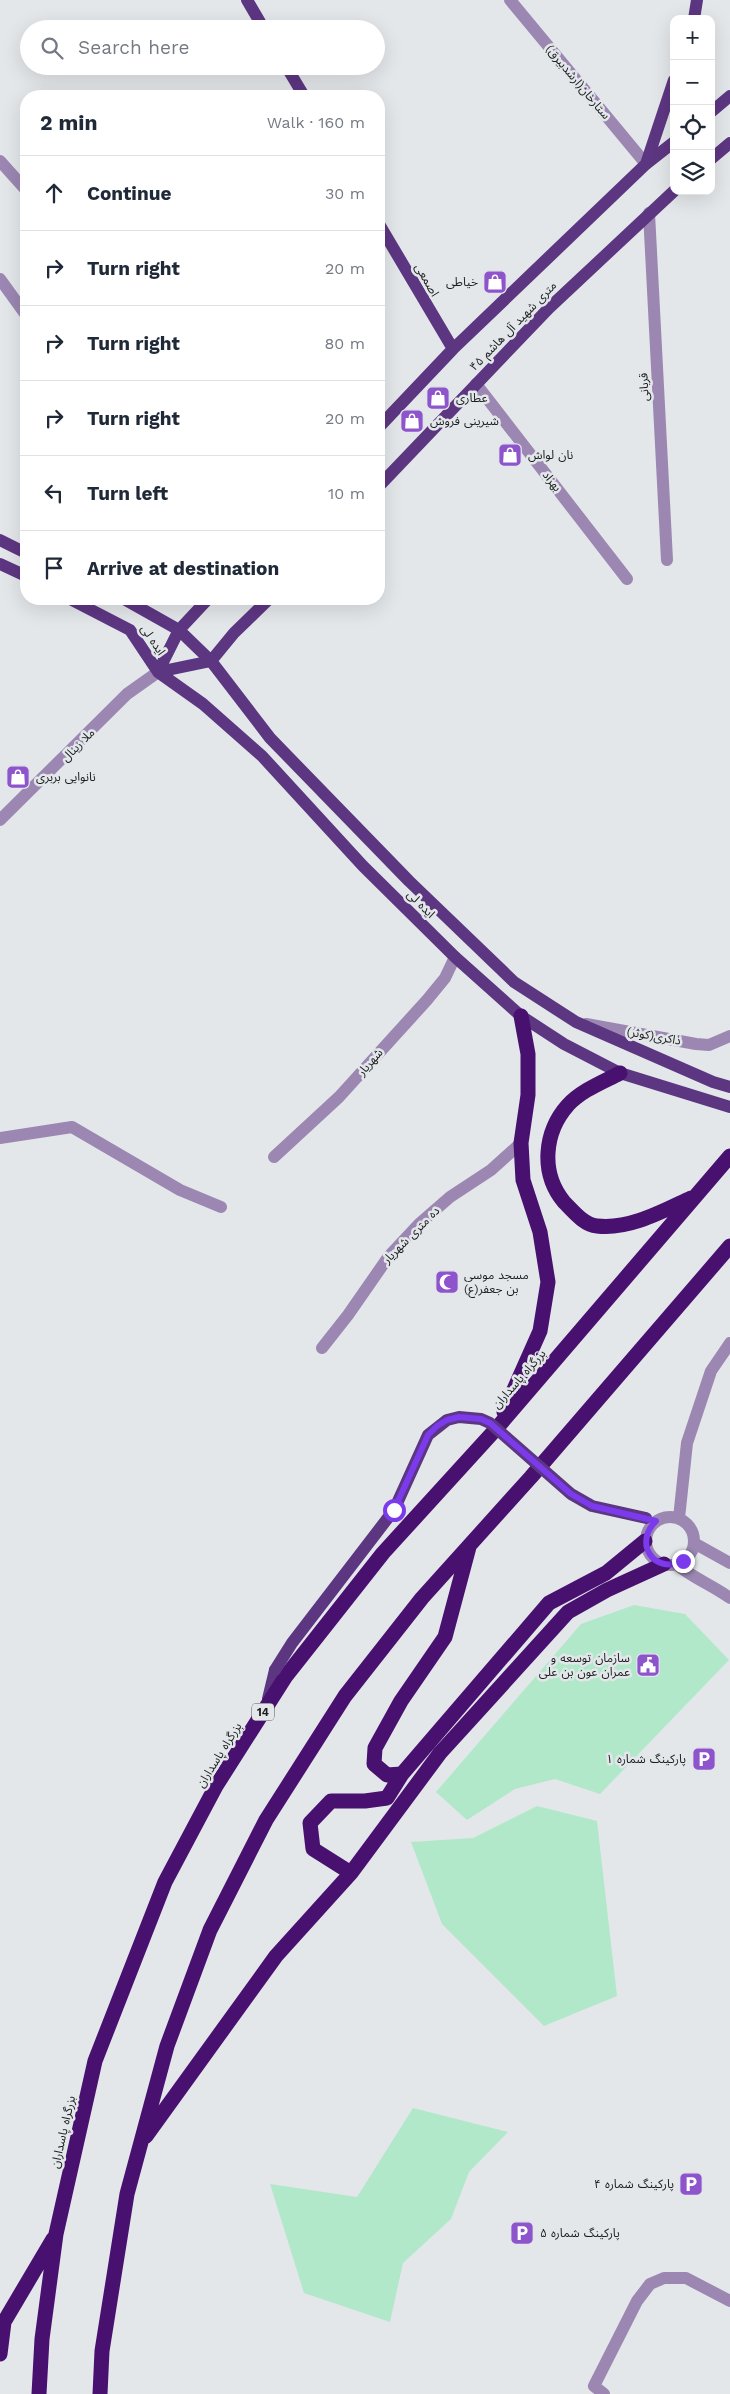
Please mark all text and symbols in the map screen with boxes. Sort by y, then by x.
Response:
map controls [670,15,715,195]
button: + [670,15,715,60]
search box [20,20,385,75]
icon: search [38,34,66,62]
text: Search here [78,36,189,59]
street label: ستارخان(ارشدبیرق) [543,42,613,122]
button: − [670,60,715,105]
button: locate [670,105,715,150]
text: 2 min [40,110,97,135]
text: Walk · 160 m [267,113,365,132]
button: layers [670,150,715,195]
icon: ahead [40,179,68,207]
text: Continue [87,182,171,205]
text: 30 m [325,184,365,203]
icon: right [40,254,68,282]
text: Turn right [87,257,180,280]
text: 20 m [325,259,365,278]
street label: اصمعی [412,261,442,299]
shop icon: خیاطی [482,269,508,295]
place label: خیاطی [446,275,478,289]
street label: ۴۵ متری شهید آل هاشم [467,278,561,375]
icon: right [40,329,68,357]
text: Turn right [87,332,180,355]
text: 80 m [324,334,365,353]
street label: قربانی [636,372,652,402]
shop icon: عطاری [425,385,451,411]
place label: عطاری [456,391,488,405]
icon: right [40,404,68,432]
text: Turn right [87,407,180,430]
shop icon: شیرینی فروش [399,408,425,434]
text: 20 m [325,409,365,428]
place label: شیرینی فروش [430,414,499,428]
shop icon: نان لواش [497,442,523,468]
place label: نان لواش [528,448,573,462]
street label: بهزاد [540,468,564,494]
icon: left [40,479,68,507]
text: Turn left [87,482,168,505]
text: 10 m [328,484,365,503]
icon: arrive [40,554,68,582]
text: Arrive at destination [87,557,279,580]
street label: ایده لى [138,622,168,658]
street label: ملا زینال [58,725,98,765]
shop icon: نانوایی بربری [5,764,31,790]
place label: نانوایی بربری [36,770,96,784]
street label: ایده لی [404,887,438,921]
street label: ذاکری(کوثر) [626,1024,682,1048]
street label: شهریار [354,1046,386,1079]
street label: ده متری شهریار [379,1203,443,1267]
place label: مسجد موسی بن جعفر(ع) [464,1268,529,1298]
mosque icon: مسجد موسی بن جعفر(ع) [434,1269,460,1295]
street label: بزرگراه پاسداران [489,1346,549,1412]
route start [383,1499,406,1522]
route end [672,1550,695,1573]
place label: سازمان توسعه و عمران عون بن علی [539,1651,630,1679]
public building icon: سازمان توسعه و عمران عون بن علی [635,1652,661,1678]
road number: 14 [252,1704,274,1720]
street label: بزرگراه پاسداران [193,1720,245,1791]
parking icon: پارکینگ شماره ۱ [691,1746,717,1772]
place label: پارکینگ شماره ۱ [606,1752,686,1767]
street label: بزرگراه پاسداران [48,2094,79,2170]
parking icon: پارکینگ شماره ۴ [678,2171,704,2197]
place label: پارکینگ شماره ۴ [594,2177,674,2192]
parking icon: پارکینگ شماره ۵ [509,2220,535,2246]
place label: پارکینگ شماره ۵ [540,2226,620,2241]

